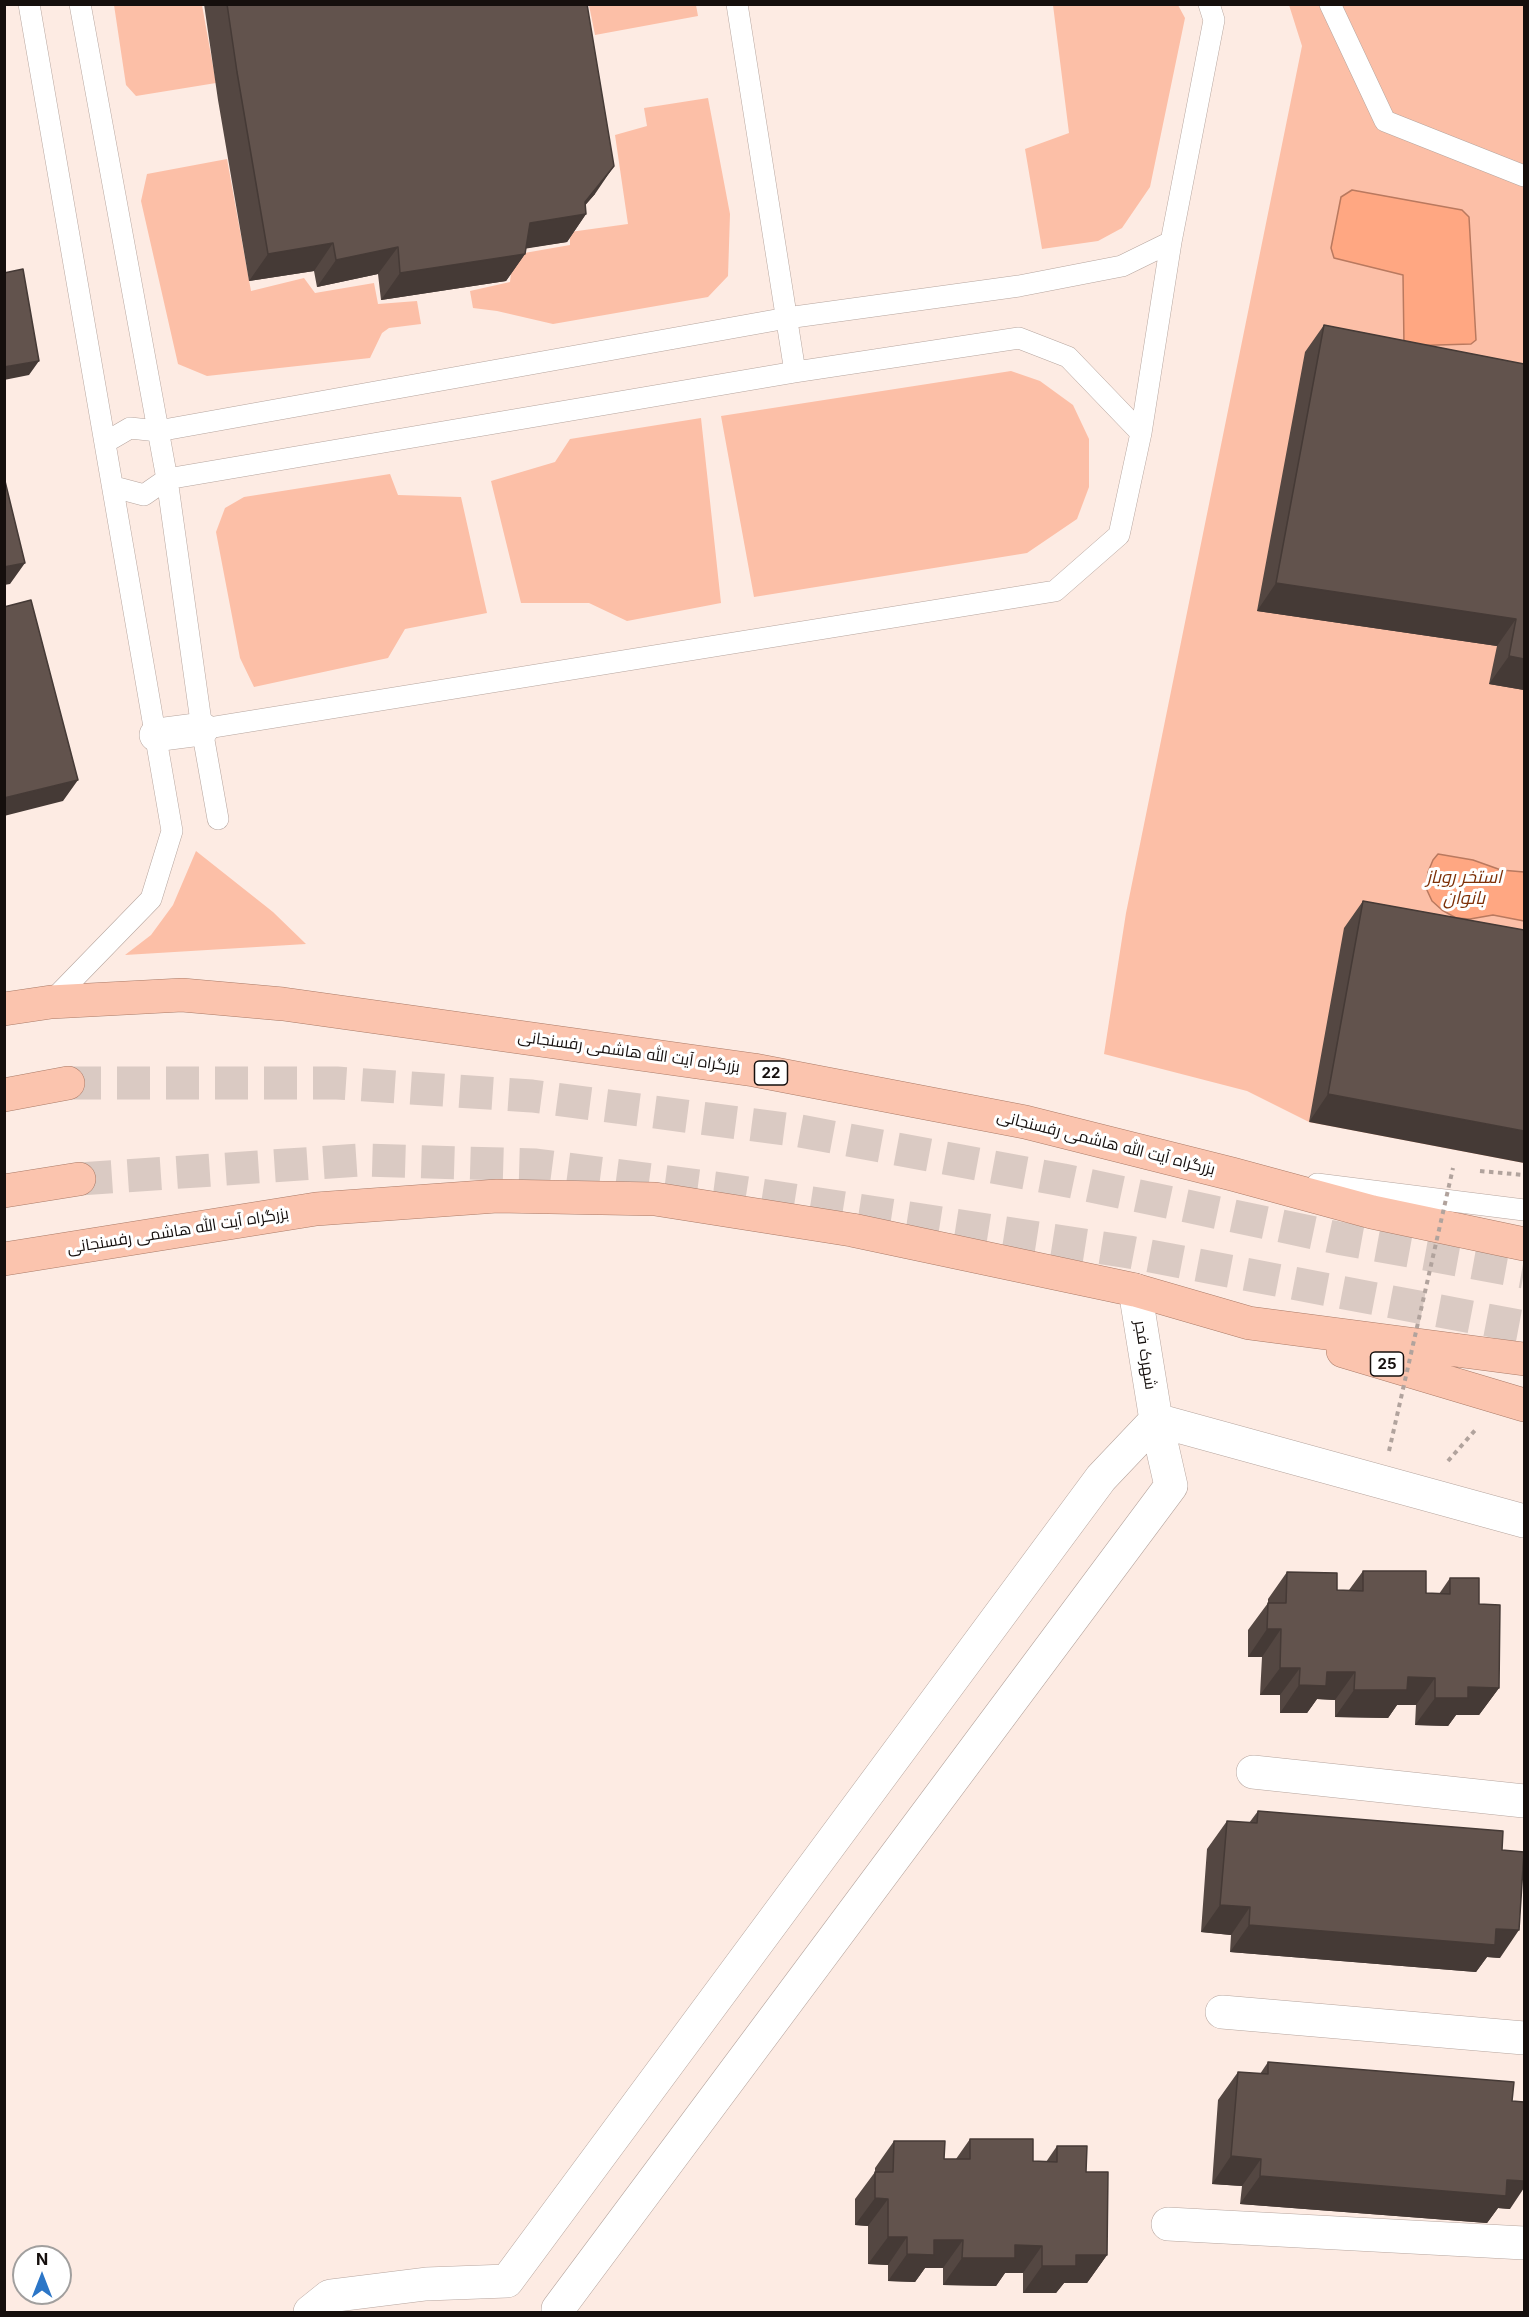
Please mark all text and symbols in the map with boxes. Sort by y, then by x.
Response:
water label: استخر روباز بانوان [1426,867,1502,910]
street label: بزرگراه آیت الله هاشمی رفسنجانی [517,1027,741,1077]
road number: 22 [754,1061,788,1085]
street label: بزرگراه آیت الله هاشمی رفسنجانی [995,1107,1217,1179]
street label: بزرگراه آیت الله هاشمی رفسنجانی [66,1204,290,1258]
street label: شهرک فجر [1130,1319,1160,1391]
road number: 25 [1370,1352,1404,1376]
north arrow [12,2245,72,2305]
text: N [36,2249,48,2269]

